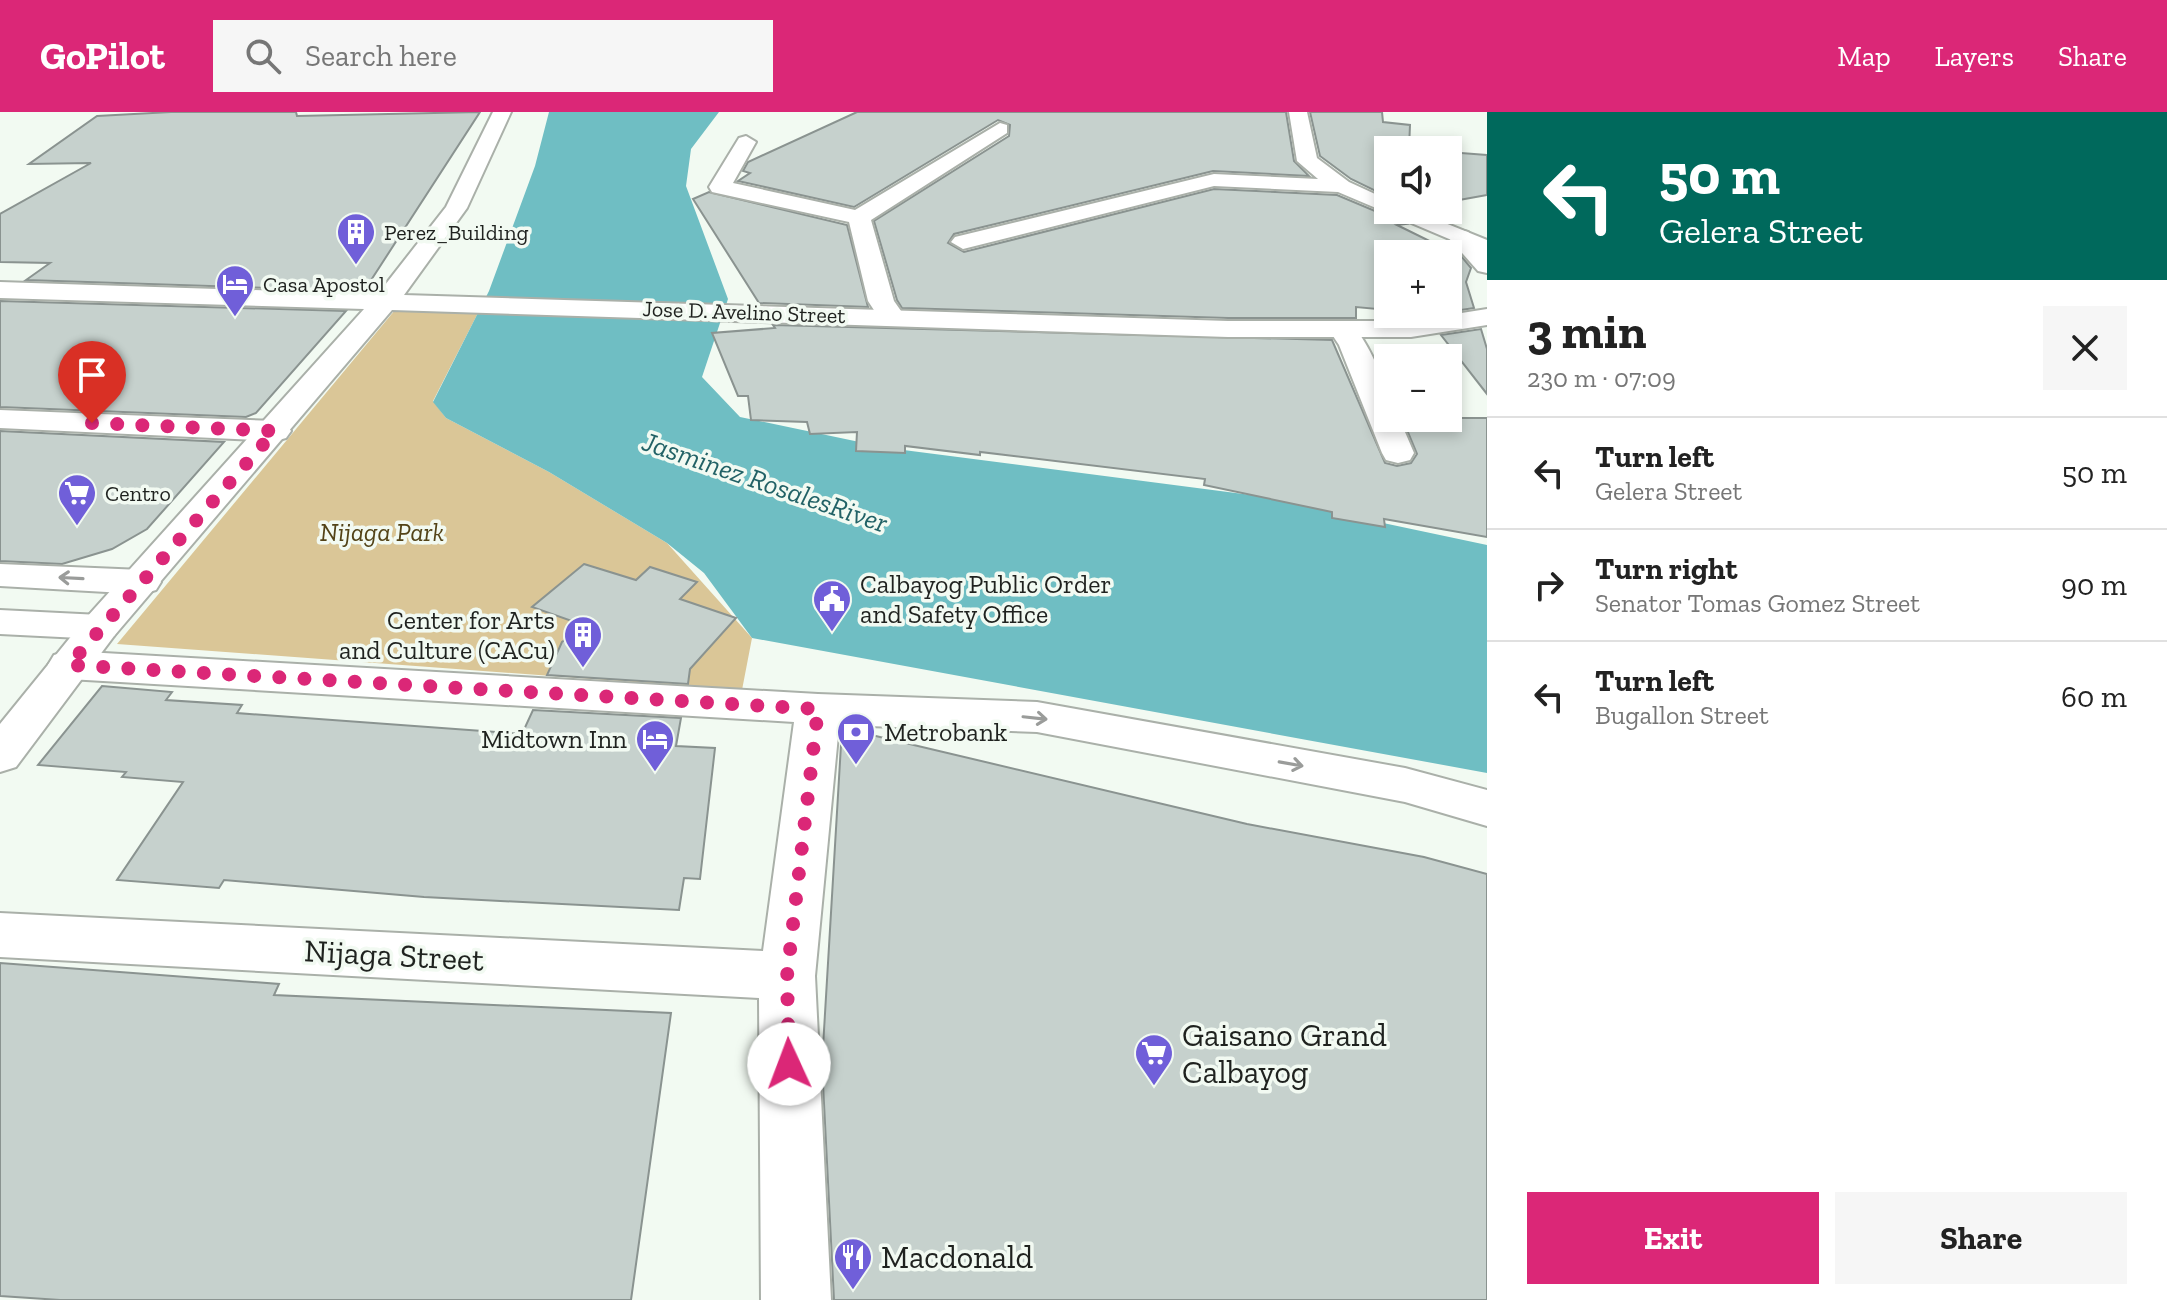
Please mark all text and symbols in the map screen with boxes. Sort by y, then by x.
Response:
search box [213,20,773,92]
text: GoPilot [40,33,165,79]
icon: search [241,34,285,78]
text: Search here [305,38,457,74]
text: Map [1837,40,1891,73]
text: Layers [1935,40,2014,73]
text: Share [2058,40,2127,73]
map controls [1374,136,1462,432]
button: sound [1374,136,1462,224]
text: 50 m [1659,141,1780,208]
icon: left [1527,144,1631,248]
text: Gelera Street [1659,209,1863,252]
building icon: Perez_Building [335,211,377,266]
place label: Perez_Building [384,219,529,246]
button: + [1374,240,1462,328]
hotel icon: Casa Apostol [214,263,256,318]
place label: Casa Apostol [263,271,385,298]
street label: Jose D. Avelino Street [642,295,847,329]
text: 3 min [1527,303,1646,360]
button: close [2043,306,2127,390]
pin [58,341,126,423]
button: − [1374,344,1462,432]
icon: arrive [70,353,114,397]
text: 230 m · 07:09 [1527,362,1676,394]
water label: Jasminez RosalesRiver [637,424,892,540]
text: Turn left [1595,439,1714,475]
icon: left [1527,451,1571,495]
text: 50 m [2062,455,2127,491]
supermarket icon: Centro [56,472,98,527]
text: Gelera Street [1595,475,1742,507]
place label: Centro [105,480,171,507]
park label: Nijaga Park [320,516,444,548]
text: Turn right [1595,551,1737,587]
icon: right [1527,563,1571,607]
text: 90 m [2061,567,2127,603]
place label: Calbayog Public Order and Safety Office [860,568,1111,630]
one-way arrow [58,570,85,585]
public building icon: Calbayog Public Order and Safety Office [811,578,853,633]
text: Senator Tomas Gomez Street [1595,587,1920,619]
place label: Center for Arts and Culture (CACu) [339,604,555,666]
building icon: Center for Arts and Culture (CACu) [562,614,604,669]
text: Turn left [1595,663,1714,699]
icon: left [1527,675,1571,719]
text: 60 m [2061,679,2127,715]
text: Bugallon Street [1595,699,1769,731]
bank icon: Metrobank [835,711,877,766]
one-way arrow [1022,711,1048,726]
place label: Metrobank [884,716,1008,748]
hotel icon: Midtown Inn [634,718,676,773]
place label: Midtown Inn [481,723,627,755]
one-way arrow [1278,757,1304,772]
street label: Nijaga Street [303,931,485,979]
place label: Gaisano Grand Calbayog [1182,1016,1387,1091]
position arrow [747,1022,831,1106]
supermarket icon: Gaisano Grand Calbayog [1133,1032,1175,1087]
button: Exit [1527,1192,1819,1284]
button: Share [1835,1192,2127,1284]
restaurant icon: Macdonald [832,1236,874,1291]
place label: Macdonald [881,1238,1033,1276]

